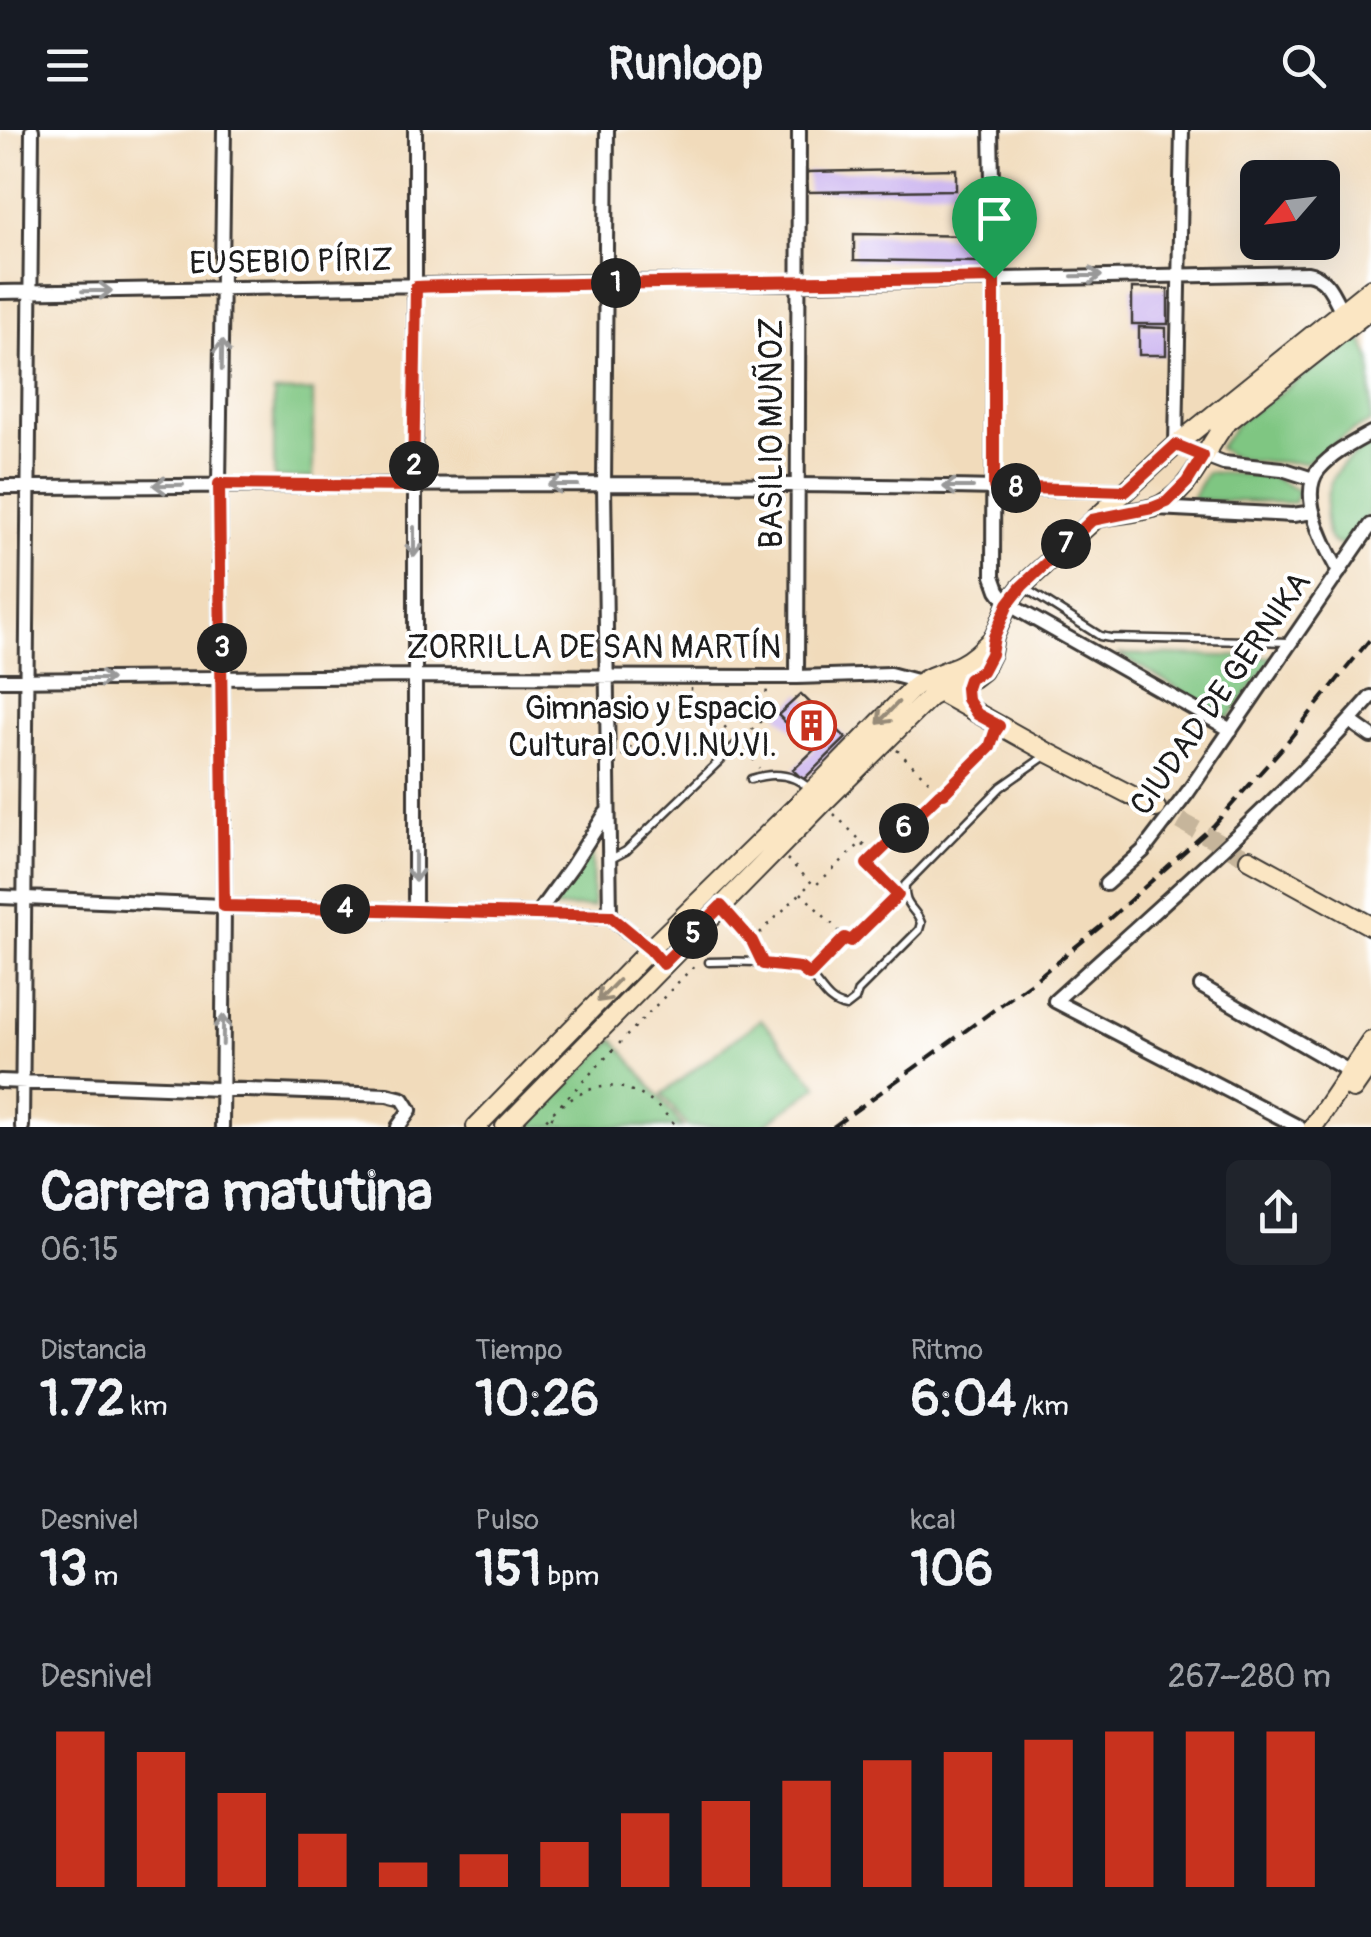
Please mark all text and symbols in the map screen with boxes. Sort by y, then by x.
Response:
text: Runloop [608,37,763,93]
icon: menu [40,38,95,93]
icon: search [1276,38,1331,93]
north arrow [1240,160,1340,260]
map controls [1240,160,1340,260]
pin [952,176,1037,279]
icon: arrive [967,191,1022,246]
street label: EUSEBIO PÍRIZ [189,239,393,284]
pin: 1 [591,258,641,308]
text: 1 [611,265,621,300]
one-way arrow [1071,267,1103,286]
one-way arrow [80,282,113,300]
street label: BASILIO MUÑOZ [751,318,792,548]
one-way arrow [212,339,232,372]
pin: 2 [389,441,439,491]
text: 2 [406,448,422,483]
pin: 8 [991,463,1041,513]
text: 8 [1009,470,1023,505]
one-way arrow [152,476,184,494]
one-way arrow [547,476,580,494]
one-way arrow [942,478,974,496]
pin: 7 [1041,519,1091,569]
one-way arrow [404,526,424,558]
text: 7 [1059,526,1073,561]
street label: CIUDAD DE GERNIKA [1122,564,1320,823]
pin: 3 [197,623,247,673]
street label: ZORRILLA DE SAN MARTÍN [407,627,781,668]
text: 3 [214,630,230,665]
one-way arrow [80,670,113,688]
place label: Gimnasio y Espacio Cultural CO.VI.NU.VI. [508,689,777,766]
building icon: Gimnasio y Espacio Cultural CO.VI.NU.VI. [786,700,838,752]
one-way arrow [877,700,901,725]
pin: 6 [879,803,929,853]
text: 6 [896,810,912,845]
one-way arrow [406,850,424,883]
pin: 4 [320,884,370,934]
text: 4 [337,891,353,926]
pin: 5 [668,909,718,959]
text: 5 [685,916,701,951]
one-way arrow [596,979,620,1003]
one-way arrow [214,1014,232,1046]
text: Carrera matutina [40,1158,433,1227]
button: share [1226,1160,1331,1265]
text: 06:15 [40,1230,119,1270]
text: Distancia [40,1333,147,1368]
text: Tiempo [475,1333,563,1368]
text: Ritmo [911,1333,983,1368]
text: 1.72 [40,1368,125,1431]
text: 10:26 [475,1368,599,1431]
text: 6:04 [911,1368,1016,1431]
text: km [125,1389,168,1424]
text: /km [1016,1389,1069,1424]
text: Desnivel [40,1503,139,1538]
text: Pulso [475,1503,539,1538]
text: kcal [911,1503,956,1538]
text: 13 [40,1538,87,1601]
text: 151 [475,1538,542,1601]
text: 106 [911,1538,993,1601]
text: m [87,1559,118,1594]
text: bpm [542,1559,599,1594]
text: Desnivel [40,1657,153,1697]
text: 267–280 m [1168,1657,1331,1697]

